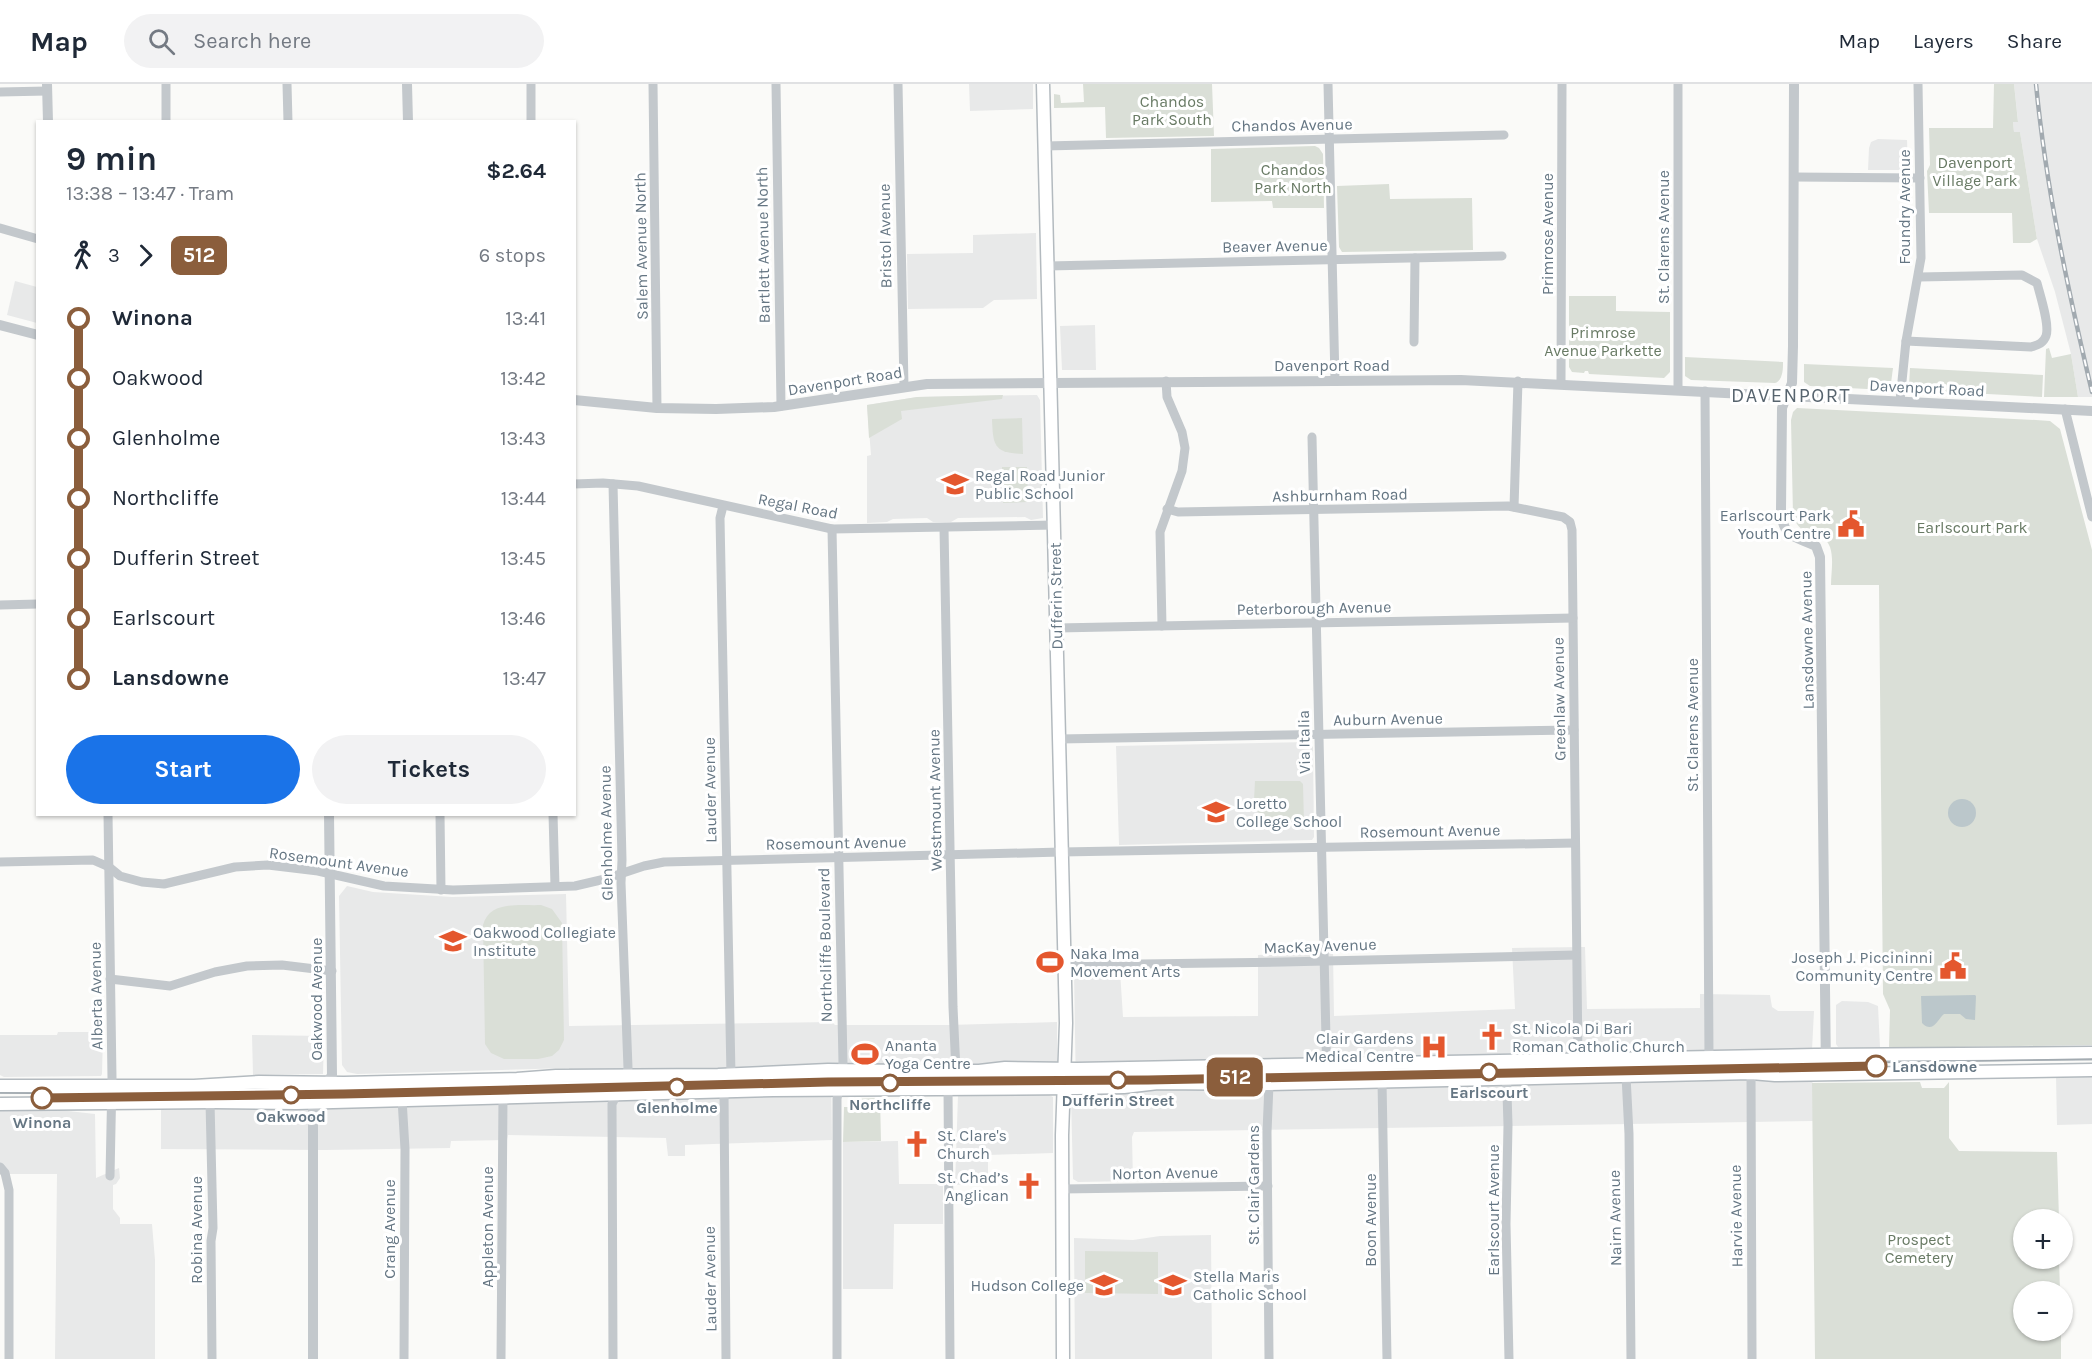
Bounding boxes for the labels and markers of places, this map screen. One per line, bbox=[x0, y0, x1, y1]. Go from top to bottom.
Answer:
place label: Regal Road Junior Public School bbox=[975, 466, 1105, 503]
school or university icon: Regal Road Junior Public School bbox=[940, 469, 970, 499]
place label: Earlscourt Park Youth Centre bbox=[1720, 506, 1831, 543]
public building icon: Earlscourt Park Youth Centre bbox=[1836, 509, 1866, 539]
place label: Loretto College School bbox=[1236, 794, 1342, 831]
school or university icon: Loretto College School bbox=[1201, 797, 1231, 827]
place label: Oakwood Collegiate Institute bbox=[473, 923, 616, 960]
school or university icon: Oakwood Collegiate Institute bbox=[438, 926, 468, 956]
place label: Naka Ima Movement Arts bbox=[1070, 944, 1181, 981]
sports icon: Naka Ima Movement Arts bbox=[1035, 947, 1065, 977]
place label: Joseph J. Piccininni Community Centre bbox=[1792, 948, 1933, 985]
public building icon: Joseph J. Piccininni Community Centre bbox=[1938, 951, 1968, 981]
place label: St. Nicola Di Bari Roman Catholic Church bbox=[1512, 1019, 1685, 1056]
church icon: St. Nicola Di Bari Roman Catholic Church bbox=[1477, 1022, 1507, 1052]
place label: Clair Gardens Medical Centre bbox=[1305, 1029, 1414, 1066]
hospital icon: Clair Gardens Medical Centre bbox=[1419, 1032, 1449, 1062]
place label: Ananta Yoga Centre bbox=[885, 1036, 971, 1073]
sports icon: Ananta Yoga Centre bbox=[850, 1039, 880, 1069]
marker: Lansdowne bbox=[1865, 1055, 1887, 1077]
place label: Lansdowne bbox=[1892, 1057, 1977, 1076]
marker: Earlscourt bbox=[1480, 1063, 1498, 1081]
marker: Dufferin Street bbox=[1109, 1071, 1127, 1089]
marker: Northcliffe bbox=[881, 1074, 899, 1092]
marker: Glenholme bbox=[668, 1078, 686, 1096]
place label: Earlscourt bbox=[1450, 1083, 1528, 1102]
marker: Oakwood bbox=[282, 1086, 300, 1104]
marker: Winona bbox=[31, 1087, 53, 1109]
place label: Dufferin Street bbox=[1062, 1091, 1174, 1110]
place label: Northcliffe bbox=[849, 1095, 931, 1114]
place label: Glenholme bbox=[636, 1098, 718, 1117]
place label: Oakwood bbox=[256, 1107, 326, 1126]
place label: Winona bbox=[13, 1113, 71, 1132]
place label: St. Clare's Church bbox=[937, 1126, 1007, 1163]
church icon: St. Clare's Church bbox=[902, 1129, 932, 1159]
place label: St. Chad’s Anglican bbox=[937, 1168, 1009, 1205]
church icon: St. Chad’s Anglican bbox=[1014, 1171, 1044, 1201]
place label: Stella Maris Catholic School bbox=[1193, 1267, 1307, 1304]
school or university icon: Hudson College bbox=[1089, 1270, 1119, 1300]
school or university icon: Stella Maris Catholic School bbox=[1158, 1270, 1188, 1300]
place label: Hudson College bbox=[971, 1276, 1084, 1295]

